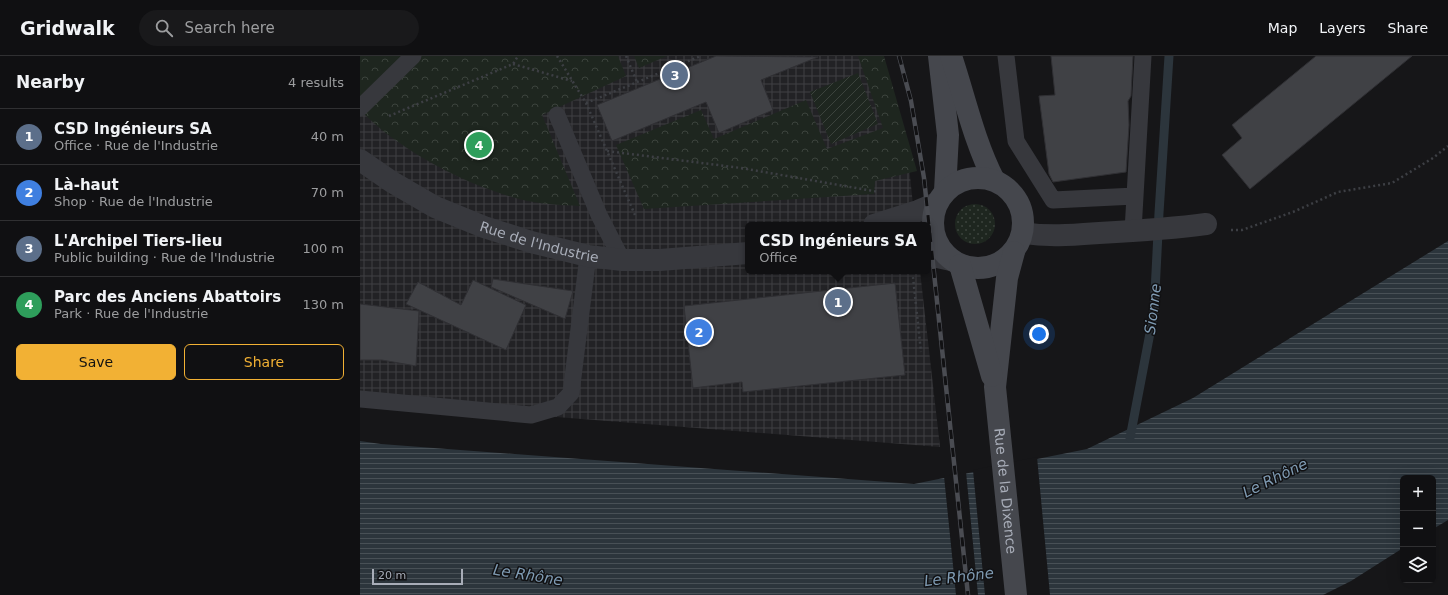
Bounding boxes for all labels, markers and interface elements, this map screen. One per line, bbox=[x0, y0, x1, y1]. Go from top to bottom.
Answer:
search box bbox=[139, 10, 419, 46]
text: Gridwalk bbox=[20, 17, 115, 39]
icon: search bbox=[153, 17, 175, 39]
text: Search here bbox=[185, 19, 275, 37]
text: Map bbox=[1268, 20, 1297, 36]
text: Layers bbox=[1319, 20, 1366, 36]
text: Share bbox=[1388, 20, 1428, 36]
pin: 3 bbox=[662, 60, 688, 90]
text: Nearby bbox=[16, 72, 85, 92]
text: 4 results bbox=[288, 75, 344, 90]
text: CSD Ingénieurs SA bbox=[54, 120, 212, 138]
text: 1 bbox=[24, 129, 34, 144]
text: 40 m bbox=[311, 129, 344, 144]
pin: 4 bbox=[466, 130, 492, 160]
text: Office · Rue de l'Industrie bbox=[54, 138, 218, 153]
text: Là-haut bbox=[54, 176, 119, 194]
text: 2 bbox=[24, 185, 34, 200]
text: 70 m bbox=[311, 185, 344, 200]
text: Shop · Rue de l'Industrie bbox=[54, 194, 213, 209]
street label: Rue de l'Industrie bbox=[478, 218, 600, 265]
popup bbox=[745, 222, 931, 274]
text: L'Archipel Tiers-lieu bbox=[54, 232, 222, 250]
text: CSD Ingénieurs SA bbox=[759, 232, 917, 250]
text: 3 bbox=[24, 241, 34, 256]
text: 100 m bbox=[302, 241, 344, 256]
text: Public building · Rue de l'Industrie bbox=[54, 250, 275, 265]
text: Office bbox=[759, 250, 797, 265]
water label: Sionne bbox=[1141, 283, 1165, 335]
pin: 1 bbox=[825, 287, 851, 317]
text: Parc des Anciens Abattoirs bbox=[54, 288, 281, 306]
text: 4 bbox=[24, 297, 34, 312]
text: 130 m bbox=[302, 297, 344, 312]
text: Park · Rue de l'Industrie bbox=[54, 306, 208, 321]
pin: 2 bbox=[686, 317, 712, 347]
your location bbox=[1029, 324, 1049, 344]
button: Save bbox=[16, 344, 176, 380]
button: Share bbox=[184, 344, 344, 380]
street label: Rue de la Dixence bbox=[991, 427, 1020, 555]
water label: Le Rhône bbox=[1240, 455, 1310, 501]
map controls bbox=[1400, 475, 1436, 583]
button: + bbox=[1400, 475, 1436, 511]
button: − bbox=[1400, 511, 1436, 547]
button: layers bbox=[1400, 547, 1436, 583]
water label: Le Rhône bbox=[492, 561, 564, 589]
water label: Le Rhône bbox=[923, 564, 995, 590]
scale bar bbox=[372, 567, 463, 586]
text: 20 m bbox=[378, 569, 406, 582]

